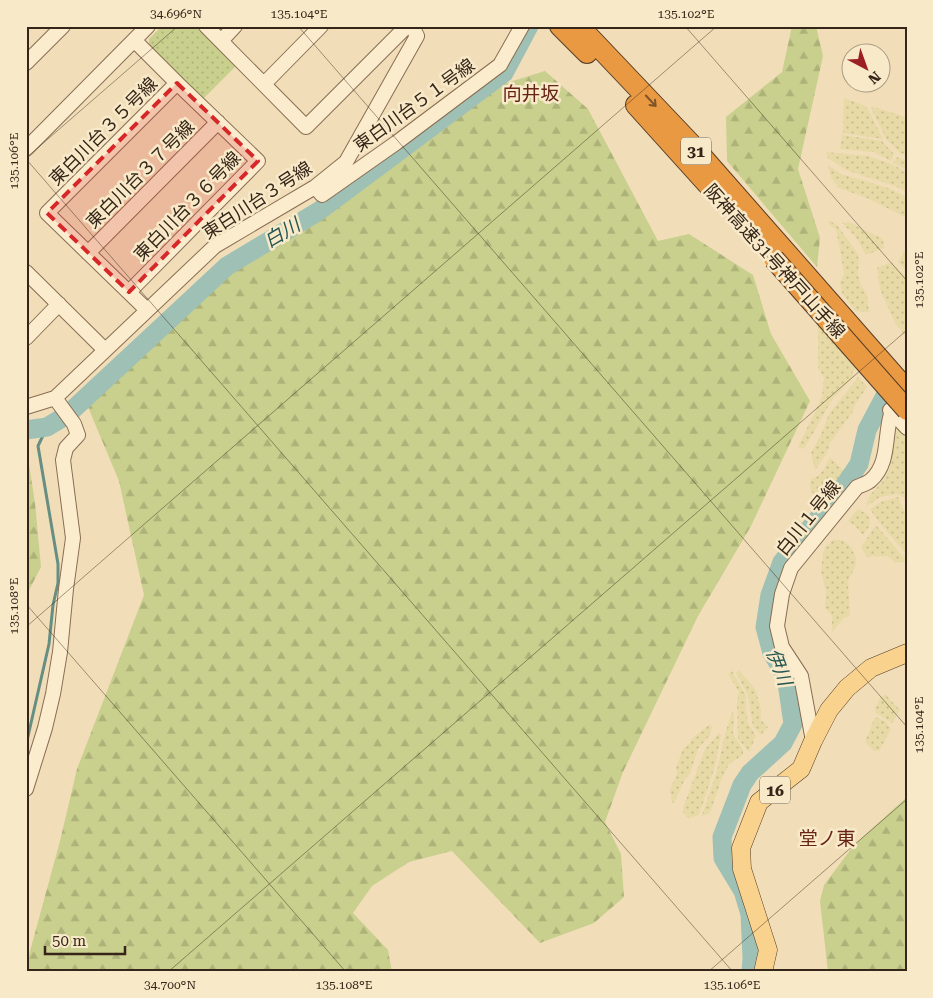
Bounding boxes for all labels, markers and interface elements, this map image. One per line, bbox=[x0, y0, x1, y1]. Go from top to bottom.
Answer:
text: 34.696°N bbox=[150, 7, 202, 21]
text: 135.104°E bbox=[271, 7, 327, 21]
text: 135.102°E bbox=[658, 7, 714, 21]
north arrow bbox=[840, 42, 890, 92]
street label: 東白川台５１号線 bbox=[350, 54, 478, 156]
text: N bbox=[865, 68, 884, 88]
street label: 東白川台３５号線 bbox=[45, 73, 161, 189]
district label: 向井坂 bbox=[502, 82, 560, 105]
one-way arrow bbox=[645, 95, 657, 108]
street label: 東白川台３７号線 bbox=[82, 116, 198, 232]
text: 135.106°E bbox=[7, 133, 21, 189]
road number: 31 bbox=[681, 138, 711, 164]
street label: 東白川台３６号線 bbox=[129, 147, 245, 265]
street label: 東白川台３号線 bbox=[198, 157, 316, 243]
street label: 阪神高速31号神戸山手線 bbox=[700, 180, 850, 342]
water label: 白川 bbox=[260, 213, 304, 253]
text: 135.102°E bbox=[912, 252, 926, 308]
street label: 白川１号線 bbox=[772, 476, 844, 560]
text: 135.108°E bbox=[7, 578, 21, 634]
water label: 伊川 bbox=[761, 645, 797, 691]
text: 135.104°E bbox=[912, 697, 926, 753]
road number: 16 bbox=[760, 776, 790, 804]
district label: 堂ノ東 bbox=[798, 827, 856, 850]
scale bar bbox=[45, 923, 125, 955]
text: 50 m bbox=[52, 932, 87, 950]
text: 34.700°N bbox=[144, 978, 196, 992]
text: 135.108°E bbox=[316, 978, 372, 992]
text: 135.106°E bbox=[704, 978, 760, 992]

